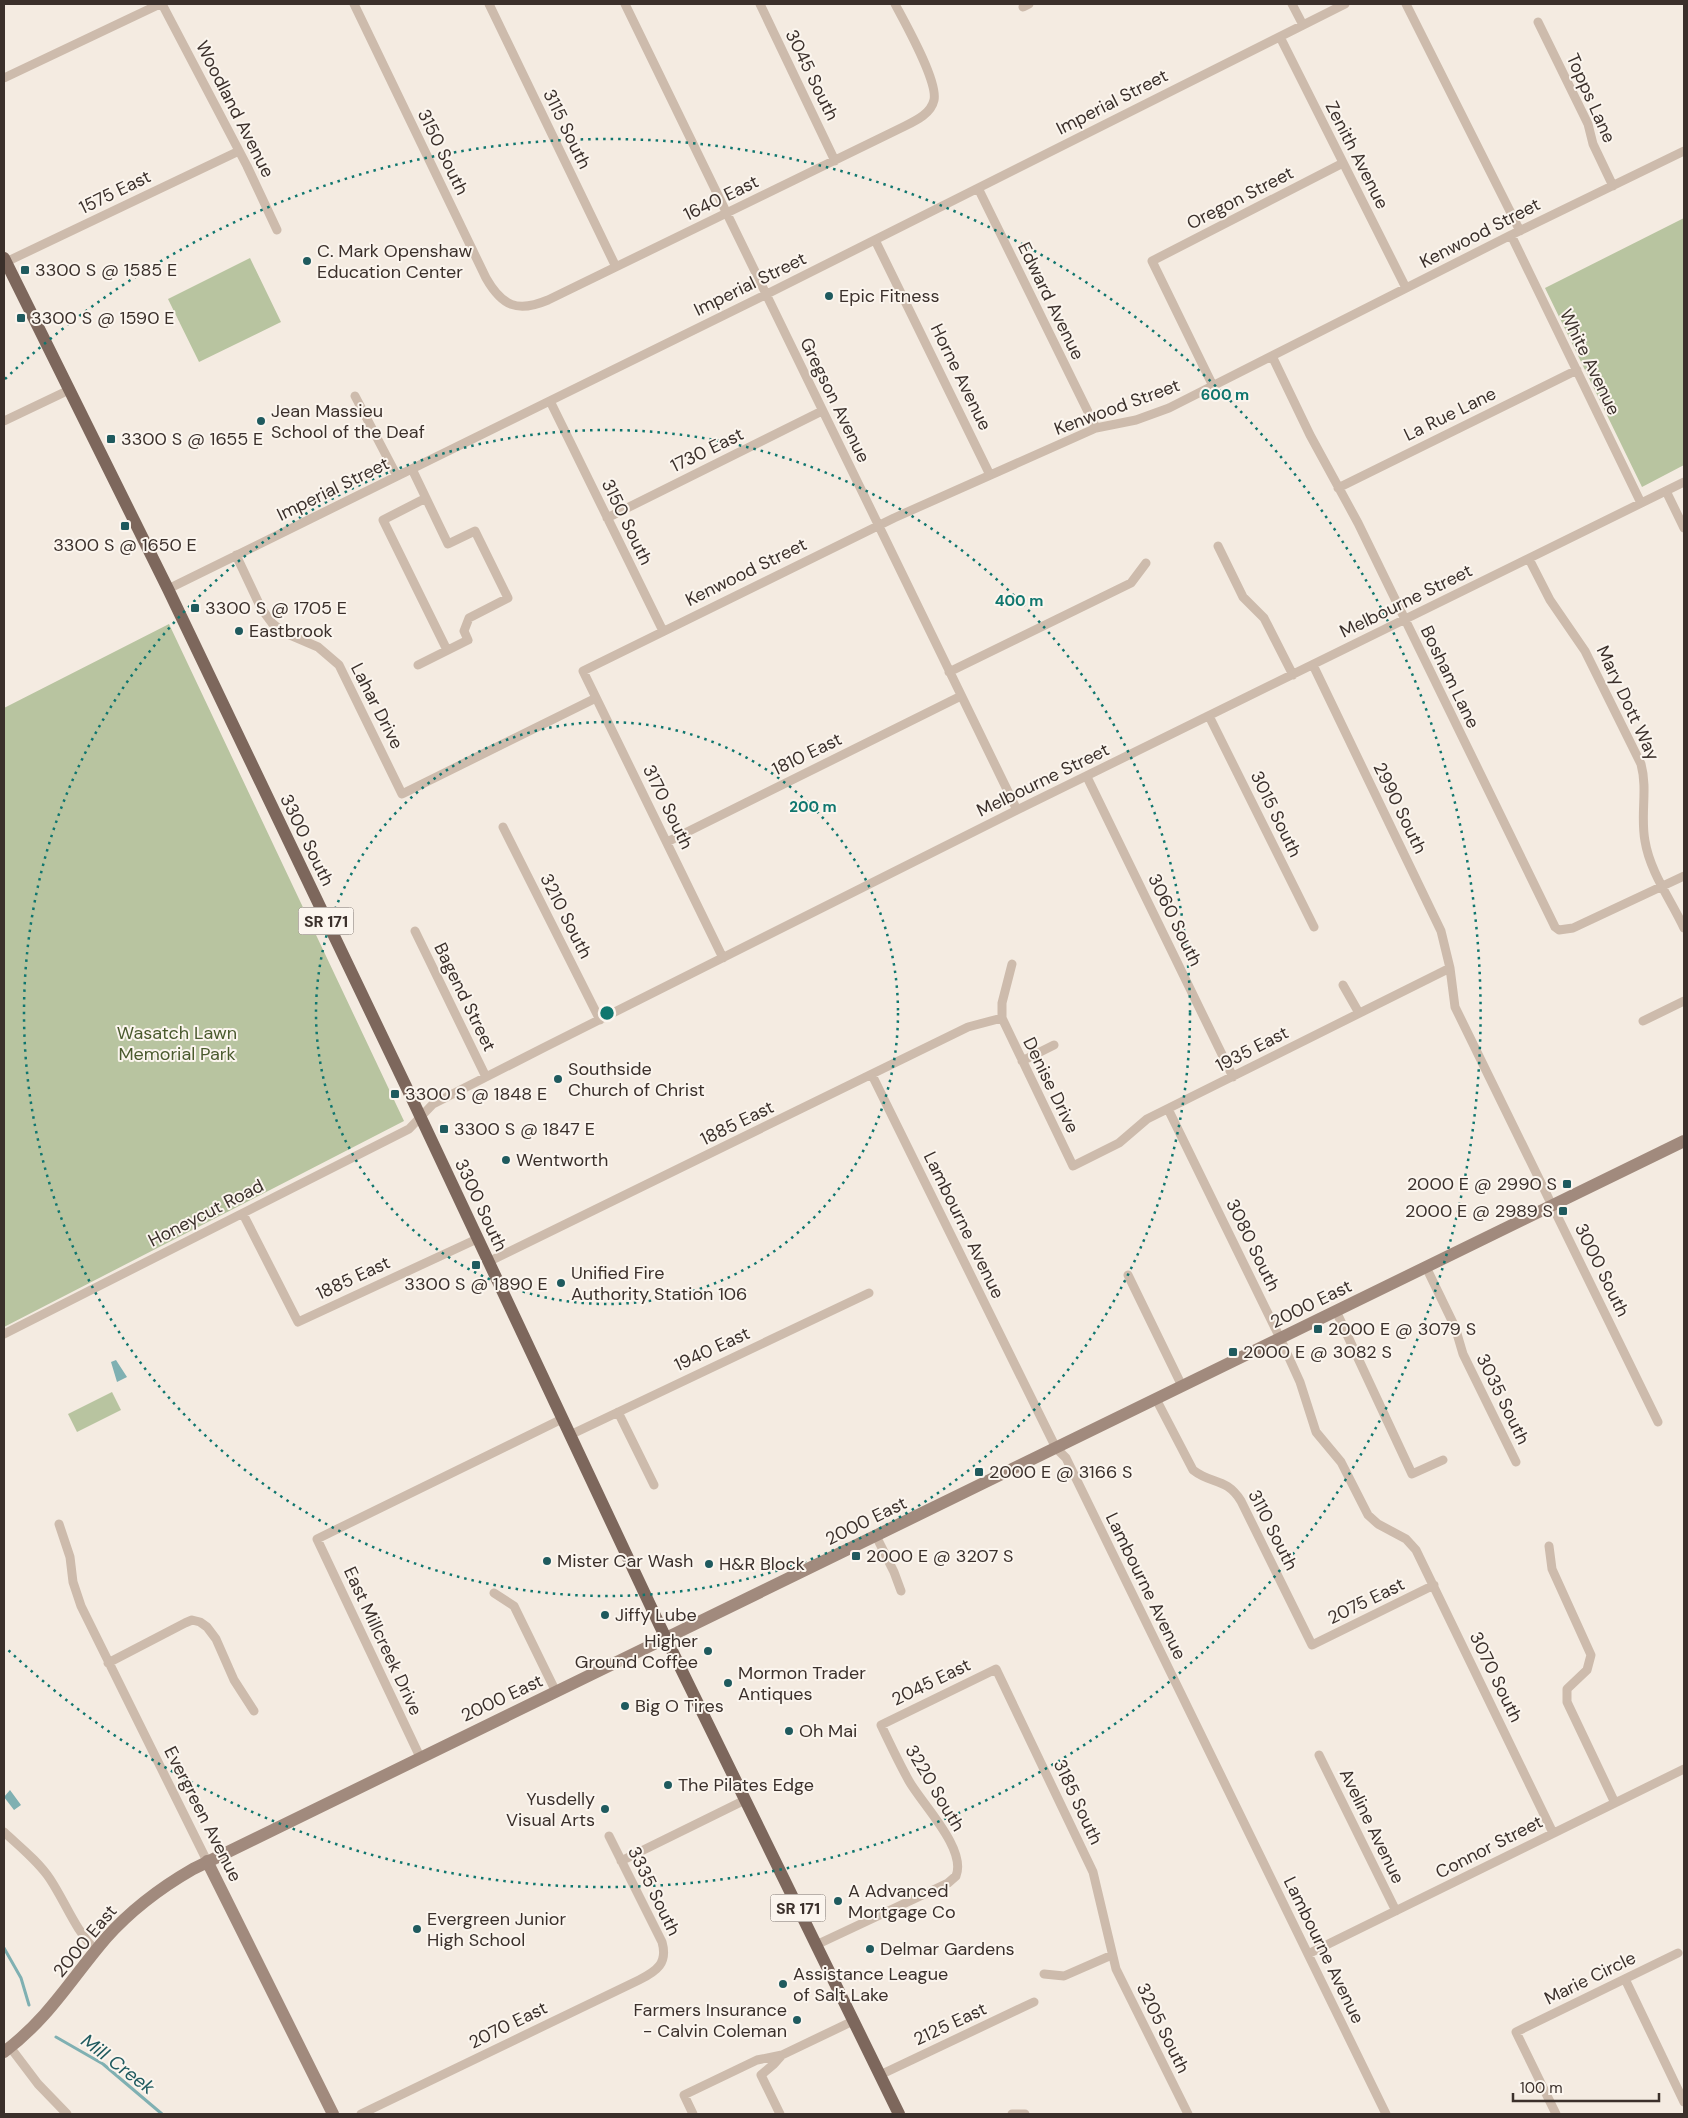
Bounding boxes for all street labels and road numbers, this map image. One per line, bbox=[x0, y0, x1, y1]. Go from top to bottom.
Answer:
street label: 3045 South bbox=[780, 25, 844, 125]
street label: Woodland Avenue bbox=[190, 36, 280, 182]
street label: Topps Lane bbox=[1561, 50, 1621, 146]
street label: Imperial Street bbox=[1052, 64, 1172, 140]
street label: 3115 South bbox=[537, 85, 597, 173]
street label: Zenith Avenue bbox=[1320, 97, 1394, 213]
street label: 3150 South bbox=[412, 105, 474, 199]
street label: Oregon Street bbox=[1182, 161, 1298, 235]
street label: 1575 East bbox=[75, 164, 155, 220]
street label: 1640 East bbox=[680, 170, 762, 226]
street label: Kenwood Street bbox=[1416, 192, 1544, 274]
street label: Edward Avenue bbox=[1012, 238, 1090, 364]
street label: Imperial Street bbox=[690, 246, 810, 322]
street label: White Avenue bbox=[1554, 305, 1626, 419]
street label: Horne Avenue bbox=[925, 320, 997, 434]
street label: Gregson Avenue bbox=[794, 334, 876, 466]
street label: Kenwood Street bbox=[1051, 373, 1183, 441]
street label: La Rue Lane bbox=[1400, 381, 1500, 447]
street label: 1730 East bbox=[667, 422, 747, 478]
street label: Imperial Street bbox=[273, 451, 393, 527]
street label: 3150 South bbox=[596, 475, 658, 569]
street label: Kenwood Street bbox=[681, 532, 811, 612]
street label: Melbourne Street bbox=[1336, 559, 1476, 643]
street label: Bosham Lane bbox=[1415, 622, 1485, 732]
street label: Mary Dott Way bbox=[1591, 642, 1665, 764]
street label: Lahar Drive bbox=[345, 659, 409, 753]
street label: 1810 East bbox=[768, 727, 846, 781]
street label: Melbourne Street bbox=[973, 738, 1113, 822]
street label: 2990 South bbox=[1368, 758, 1432, 858]
street label: 3170 South bbox=[637, 761, 699, 853]
street label: 3015 South bbox=[1245, 767, 1307, 861]
street label: 3300 South bbox=[274, 790, 340, 890]
street label: 3210 South bbox=[534, 869, 598, 963]
street label: 3060 South bbox=[1142, 870, 1208, 970]
road number: SR 171 bbox=[298, 908, 354, 934]
street label: Bagend Street bbox=[428, 939, 502, 1055]
street label: 1935 East bbox=[1211, 1020, 1293, 1078]
street label: Denise Drive bbox=[1017, 1033, 1085, 1137]
street label: 1885 East bbox=[696, 1095, 778, 1151]
street label: Lambourne Avenue bbox=[918, 1147, 1010, 1303]
street label: 3300 South bbox=[449, 1155, 513, 1255]
street label: Honeycut Road bbox=[144, 1174, 268, 1252]
street label: 3080 South bbox=[1220, 1195, 1286, 1295]
street label: 3000 South bbox=[1569, 1219, 1635, 1321]
street label: 1885 East bbox=[312, 1250, 394, 1306]
street label: 2000 East bbox=[1266, 1274, 1356, 1334]
street label: 1940 East bbox=[670, 1321, 754, 1377]
street label: 3035 South bbox=[1471, 1350, 1535, 1448]
street label: 3110 South bbox=[1242, 1486, 1304, 1574]
street label: 2000 East bbox=[821, 1491, 911, 1551]
street label: Lambourne Avenue bbox=[1100, 1508, 1192, 1664]
street label: East Millcreek Drive bbox=[338, 1563, 428, 1719]
street label: 2075 East bbox=[1324, 1572, 1408, 1630]
street label: 3070 South bbox=[1464, 1628, 1528, 1726]
street label: 2045 East bbox=[888, 1653, 974, 1711]
street label: 2000 East bbox=[457, 1669, 547, 1727]
street label: 3220 South bbox=[900, 1740, 970, 1836]
street label: Evergreen Avenue bbox=[158, 1742, 248, 1886]
street label: 3185 South bbox=[1048, 1755, 1108, 1849]
street label: Aveline Avenue bbox=[1334, 1765, 1410, 1887]
street label: Connor Street bbox=[1431, 1810, 1547, 1884]
street label: 3335 South bbox=[622, 1842, 686, 1940]
street label: Lambourne Avenue bbox=[1278, 1872, 1370, 2028]
road number: SR 171 bbox=[770, 1895, 826, 1922]
street label: 2000 East bbox=[48, 1900, 122, 1982]
street label: Marie Circle bbox=[1540, 1946, 1640, 2010]
street label: 3205 South bbox=[1131, 1979, 1195, 2077]
street label: 2070 East bbox=[465, 1996, 551, 2054]
street label: 2125 East bbox=[910, 1997, 990, 2051]

